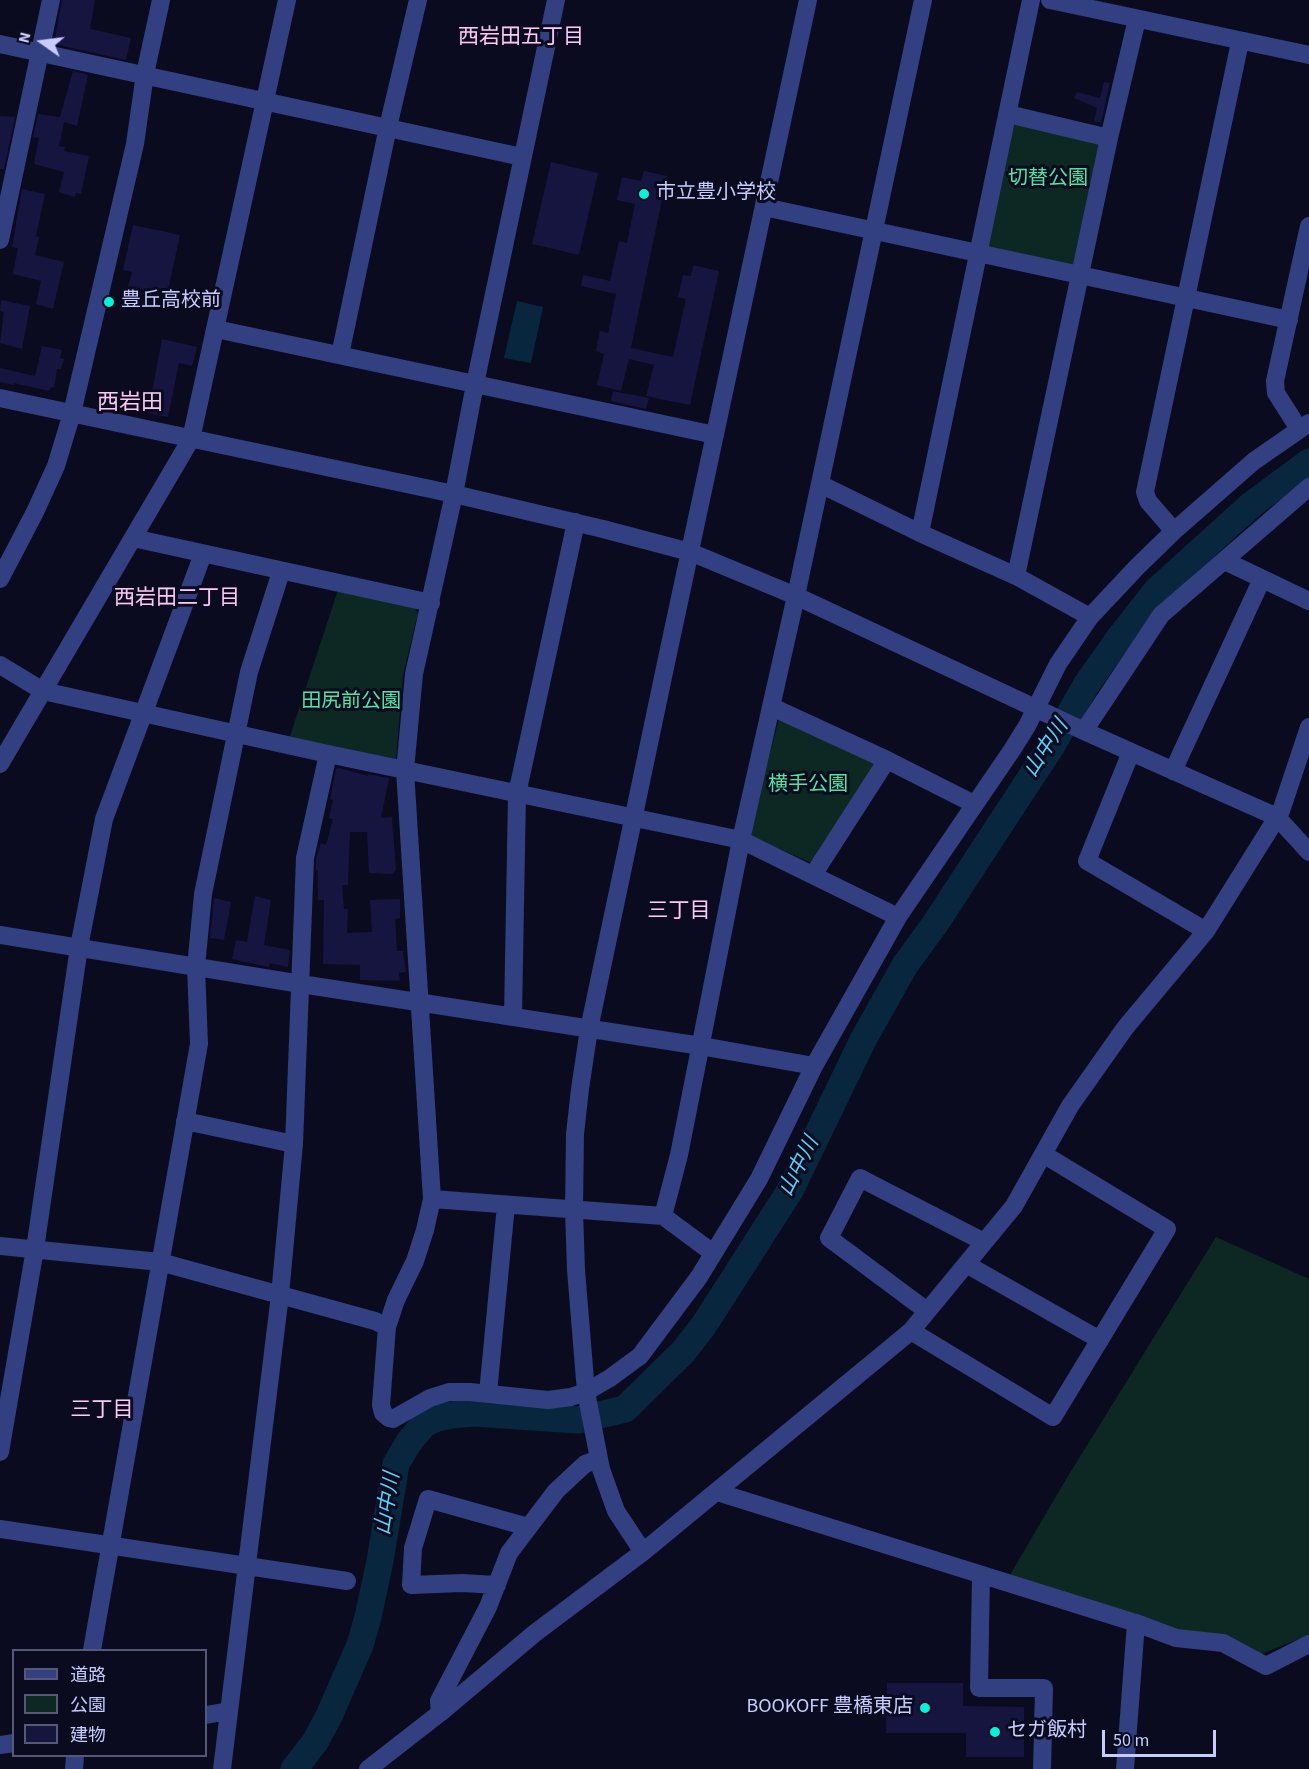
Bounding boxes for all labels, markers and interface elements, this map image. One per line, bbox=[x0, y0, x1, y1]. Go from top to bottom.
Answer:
north arrow bbox=[12, 12, 72, 72]
district label: 西岩田五丁目 bbox=[458, 25, 584, 51]
text: N bbox=[13, 30, 36, 45]
park label: 切替公園 bbox=[1008, 168, 1088, 192]
place label: 市立豊小学校 bbox=[656, 182, 776, 206]
marker: 市立豊小学校 bbox=[637, 187, 651, 201]
place label: 豊丘高校前 bbox=[121, 290, 221, 314]
marker: 豊丘高校前 bbox=[102, 295, 116, 309]
district label: 西岩田 bbox=[97, 391, 163, 417]
district label: 西岩田二丁目 bbox=[114, 586, 240, 612]
park label: 田尻前公園 bbox=[301, 691, 401, 715]
water label: 山中川 bbox=[1019, 716, 1075, 782]
park label: 横手公園 bbox=[768, 774, 848, 798]
district label: 三丁目 bbox=[648, 899, 710, 925]
water label: 山中川 bbox=[774, 1133, 826, 1201]
district label: 三丁目 bbox=[71, 1398, 133, 1424]
water label: 山中川 bbox=[372, 1471, 406, 1537]
legend bbox=[12, 1649, 207, 1757]
text: 道路 bbox=[70, 1663, 106, 1688]
text: 公園 bbox=[70, 1693, 106, 1718]
place label: BOOKOFF 豊橋東店 bbox=[746, 1696, 913, 1720]
marker: BOOKOFF 豊橋東店 bbox=[918, 1701, 932, 1715]
scale bar bbox=[1105, 1718, 1219, 1756]
place label: セガ飯村 bbox=[1007, 1720, 1087, 1744]
text: 建物 bbox=[70, 1723, 106, 1748]
marker: セガ飯村 bbox=[988, 1725, 1002, 1739]
text: 50 m bbox=[1113, 1728, 1149, 1753]

